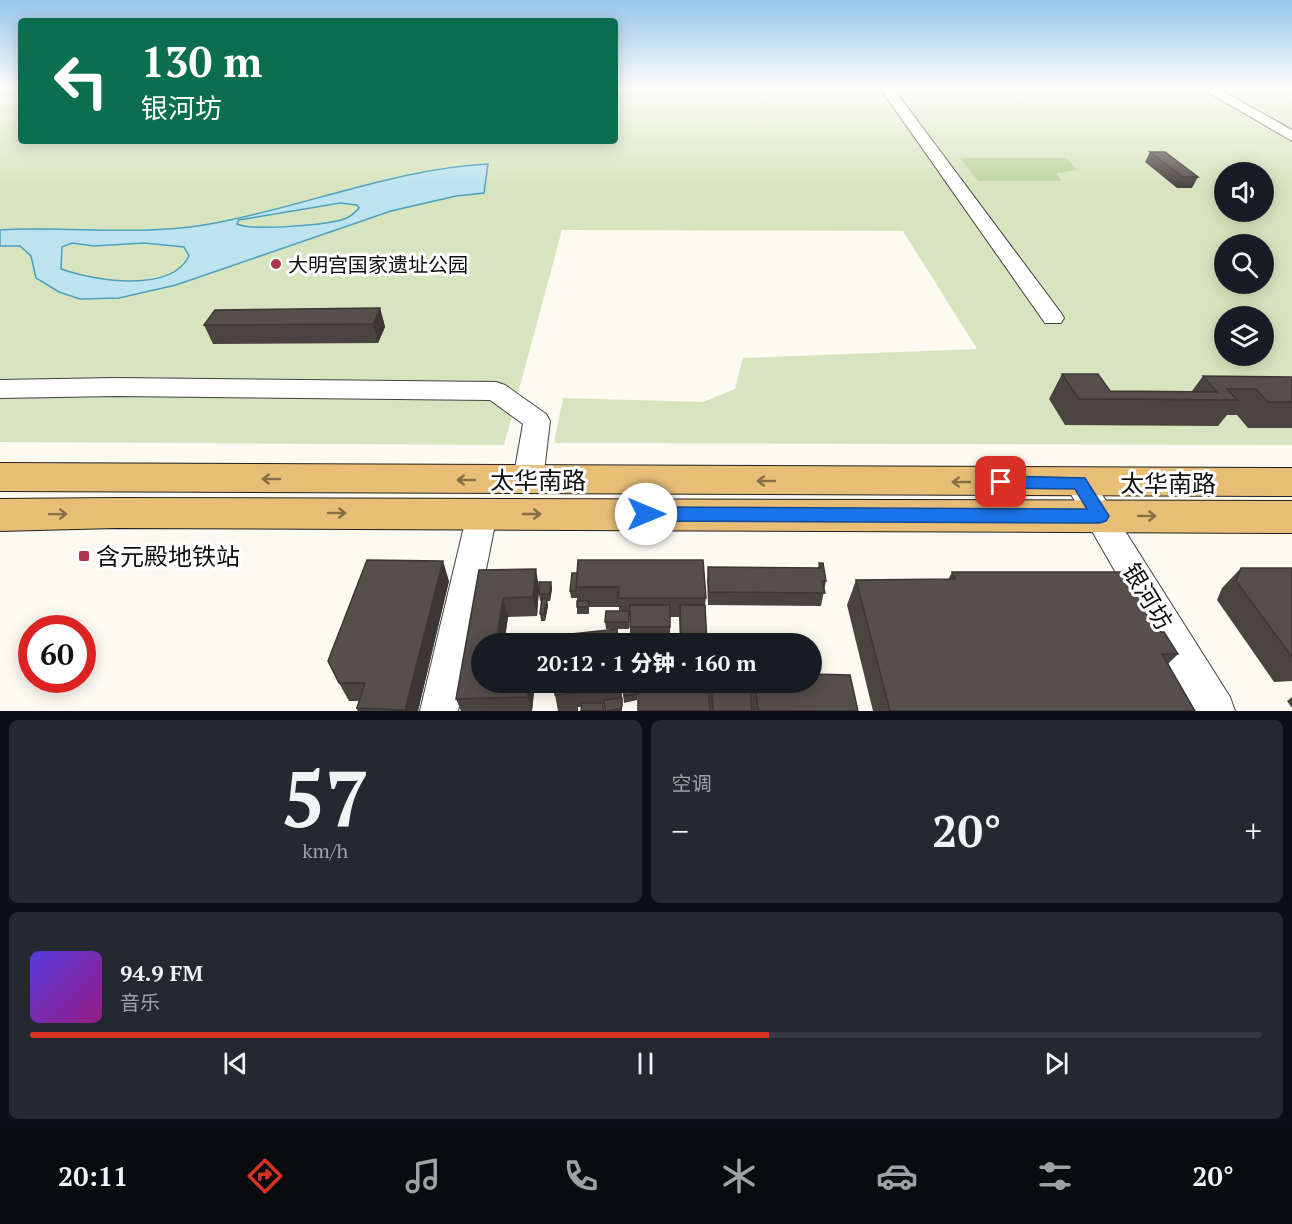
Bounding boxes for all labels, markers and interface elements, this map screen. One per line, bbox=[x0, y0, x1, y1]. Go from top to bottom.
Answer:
text: 130 m bbox=[141, 33, 262, 89]
icon: left bbox=[42, 42, 120, 120]
text: 银河坊 bbox=[141, 90, 222, 126]
map controls bbox=[1214, 162, 1274, 366]
button: sound bbox=[1214, 162, 1274, 222]
button: search bbox=[1214, 234, 1274, 294]
place label: 大明宫国家遗址公园 bbox=[288, 251, 468, 278]
marker: 大明宫国家遗址公园 bbox=[269, 257, 283, 271]
button: layers bbox=[1214, 306, 1274, 366]
pin bbox=[975, 456, 1026, 507]
street label: 太华南路 bbox=[490, 464, 586, 496]
icon: arrive bbox=[984, 465, 1017, 498]
street label: 太华南路 bbox=[1120, 467, 1216, 499]
one-way arrow bbox=[261, 473, 281, 484]
one-way arrow bbox=[456, 474, 476, 486]
one-way arrow bbox=[756, 475, 776, 487]
one-way arrow bbox=[951, 476, 971, 488]
position arrow bbox=[614, 482, 678, 546]
one-way arrow bbox=[327, 507, 347, 519]
one-way arrow bbox=[48, 508, 68, 520]
one-way arrow bbox=[522, 508, 542, 520]
one-way arrow bbox=[1137, 510, 1157, 522]
place label: 含元殿地铁站 bbox=[96, 540, 240, 572]
marker: 含元殿地铁站 bbox=[77, 549, 91, 563]
street label: 银河坊 bbox=[1116, 557, 1180, 635]
speed limit sign: 60 bbox=[18, 615, 96, 693]
text: 20:12 · 1 分钟 · 160 m bbox=[537, 648, 756, 677]
text: 57 bbox=[281, 746, 369, 849]
text: 空调 bbox=[672, 770, 712, 797]
text: 20° bbox=[932, 800, 1001, 860]
text: − bbox=[672, 809, 689, 852]
text: + bbox=[1244, 809, 1262, 852]
text: km/h bbox=[302, 837, 348, 864]
text: 94.9 FM bbox=[120, 958, 203, 987]
text: 音乐 bbox=[120, 989, 160, 1016]
icon: previous bbox=[219, 1047, 252, 1080]
icon: pause bbox=[629, 1047, 662, 1080]
icon: next bbox=[1040, 1047, 1073, 1080]
icon: directions bbox=[244, 1155, 286, 1197]
icon: music bbox=[402, 1155, 444, 1197]
icon: phone bbox=[560, 1155, 602, 1197]
icon: climate bbox=[718, 1155, 760, 1197]
icon: car bbox=[876, 1155, 918, 1197]
icon: filters bbox=[1034, 1155, 1076, 1197]
text: 20:11 bbox=[58, 1158, 128, 1194]
text: 20° bbox=[1192, 1158, 1234, 1194]

